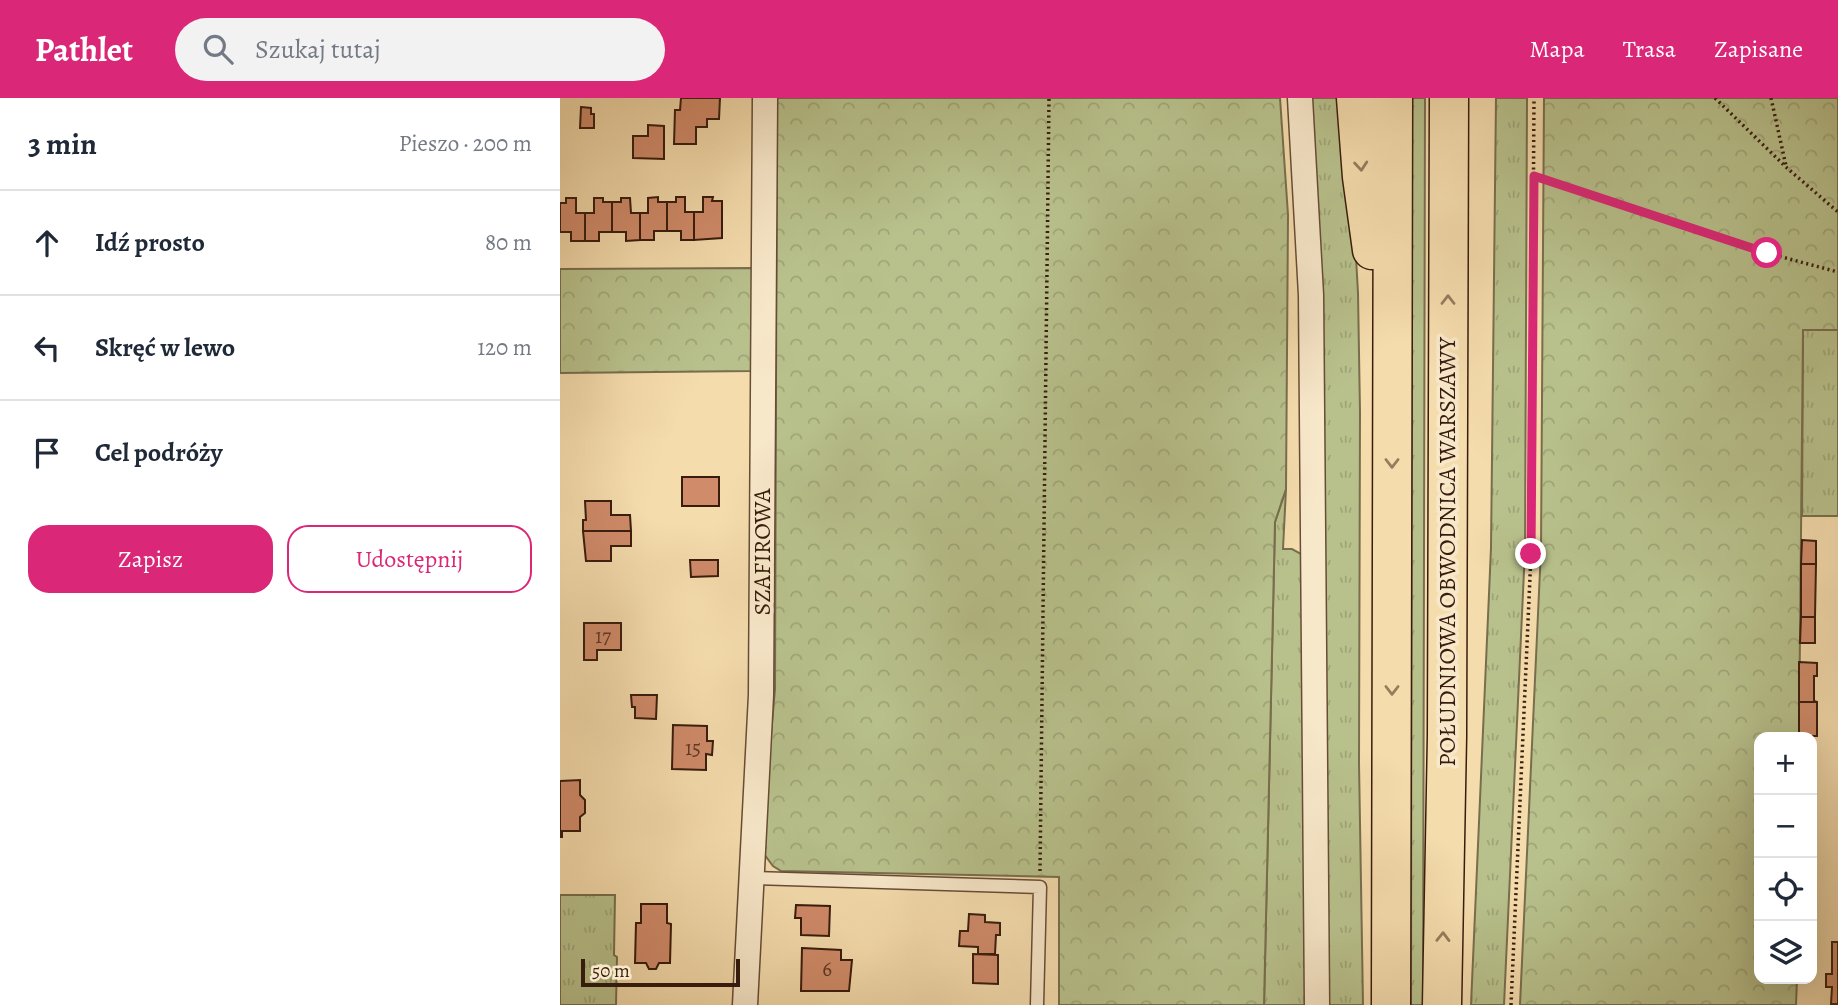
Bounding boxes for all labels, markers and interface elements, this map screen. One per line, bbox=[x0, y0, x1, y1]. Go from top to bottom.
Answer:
search box bbox=[175, 18, 665, 81]
text: Pathlet bbox=[35, 27, 133, 72]
icon: search bbox=[199, 30, 237, 68]
text: Szukaj tutaj bbox=[255, 32, 381, 67]
text: Mapa bbox=[1530, 33, 1585, 65]
text: Trasa bbox=[1623, 33, 1676, 65]
text: Zapisane bbox=[1714, 33, 1803, 65]
text: 3 min bbox=[28, 124, 97, 164]
text: Pieszo · 200 m bbox=[399, 128, 532, 159]
one-way arrow bbox=[1353, 161, 1368, 172]
icon: ahead bbox=[28, 224, 66, 262]
text: Idź prosto bbox=[95, 225, 205, 260]
text: 80 m bbox=[485, 227, 532, 258]
route start bbox=[1751, 237, 1782, 268]
one-way arrow bbox=[1440, 294, 1456, 305]
icon: left bbox=[28, 329, 66, 367]
text: Skręć w lewo bbox=[95, 330, 235, 365]
text: 120 m bbox=[477, 332, 532, 363]
street label: POŁUDNIOWA OBWODNICA WARSZAWY bbox=[1431, 336, 1463, 767]
icon: arrive bbox=[28, 434, 66, 472]
text: Cel podróży bbox=[95, 435, 223, 470]
one-way arrow bbox=[1384, 458, 1400, 469]
street label: SZAFIROWA bbox=[746, 488, 778, 616]
button: Zapisz bbox=[28, 525, 273, 593]
button: Udostępnij bbox=[287, 525, 532, 593]
route end bbox=[1515, 538, 1546, 569]
house number: 17 bbox=[595, 622, 611, 650]
one-way arrow bbox=[1384, 686, 1400, 696]
map controls bbox=[1754, 732, 1817, 984]
button: + bbox=[1754, 732, 1817, 795]
house number: 15 bbox=[685, 734, 701, 762]
button: − bbox=[1754, 795, 1817, 858]
button: locate bbox=[1754, 858, 1817, 921]
button: layers bbox=[1754, 921, 1817, 984]
one-way arrow bbox=[1436, 931, 1451, 942]
house number: 6 bbox=[822, 955, 832, 983]
scale bar bbox=[581, 956, 740, 988]
text: 50 m bbox=[592, 958, 630, 984]

